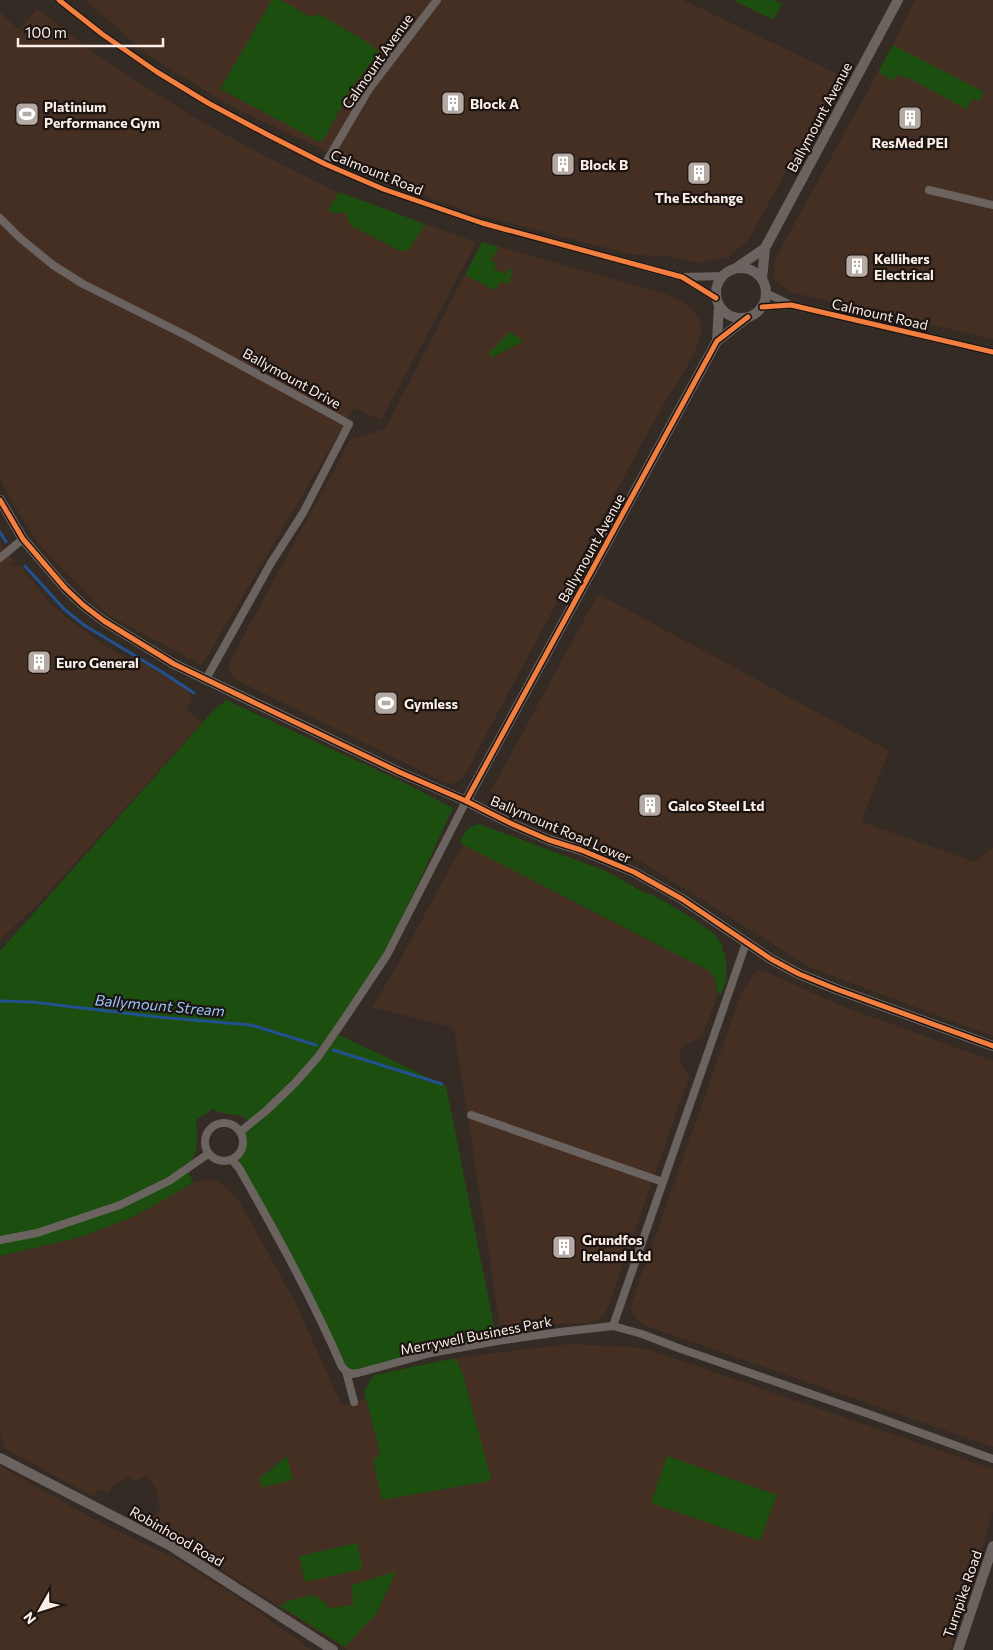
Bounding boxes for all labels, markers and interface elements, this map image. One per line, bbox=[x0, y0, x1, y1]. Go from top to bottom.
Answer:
street label: Calmount Avenue bbox=[338, 10, 416, 112]
scale bar bbox=[18, 15, 162, 47]
text: 100 m bbox=[25, 23, 67, 41]
street label: Ballymount Avenue bbox=[783, 59, 855, 175]
building icon: Block A bbox=[440, 90, 466, 116]
place label: Block A bbox=[470, 95, 519, 112]
place label: Platinium Performance Gym bbox=[44, 98, 160, 131]
sports icon: Platinium Performance Gym bbox=[14, 101, 40, 127]
building icon: ResMed PEI bbox=[897, 105, 923, 131]
place label: ResMed PEI bbox=[872, 134, 948, 151]
street label: Calmount Road bbox=[328, 146, 426, 198]
building icon: Block B bbox=[550, 151, 576, 177]
place label: Block B bbox=[580, 156, 628, 173]
building icon: The Exchange bbox=[686, 160, 712, 186]
place label: The Exchange bbox=[655, 189, 743, 206]
place label: Kellihers Electrical bbox=[874, 250, 934, 283]
building icon: Kellihers Electrical bbox=[844, 253, 870, 279]
street label: Calmount Road bbox=[830, 295, 930, 333]
street label: Ballymount Drive bbox=[240, 344, 344, 412]
street label: Ballymount Avenue bbox=[554, 490, 628, 606]
building icon: Euro General bbox=[26, 649, 52, 675]
place label: Euro General bbox=[56, 654, 139, 671]
sports icon: Gymless bbox=[373, 690, 399, 716]
place label: Gymless bbox=[404, 695, 458, 712]
street label: Ballymount Road Lower bbox=[488, 792, 634, 866]
building icon: Galco Steel Ltd bbox=[637, 792, 663, 818]
place label: Galco Steel Ltd bbox=[668, 797, 764, 814]
water label: Ballymount Stream bbox=[94, 990, 226, 1020]
place label: Grundfos Ireland Ltd bbox=[582, 1231, 651, 1264]
building icon: Grundfos Ireland Ltd bbox=[551, 1234, 577, 1260]
street label: Merrywell Business Park bbox=[399, 1312, 554, 1358]
street label: Robinhood Road bbox=[127, 1502, 227, 1570]
street label: Turnpike Road bbox=[939, 1548, 985, 1640]
north arrow bbox=[15, 1585, 65, 1635]
text: N bbox=[20, 1609, 39, 1628]

